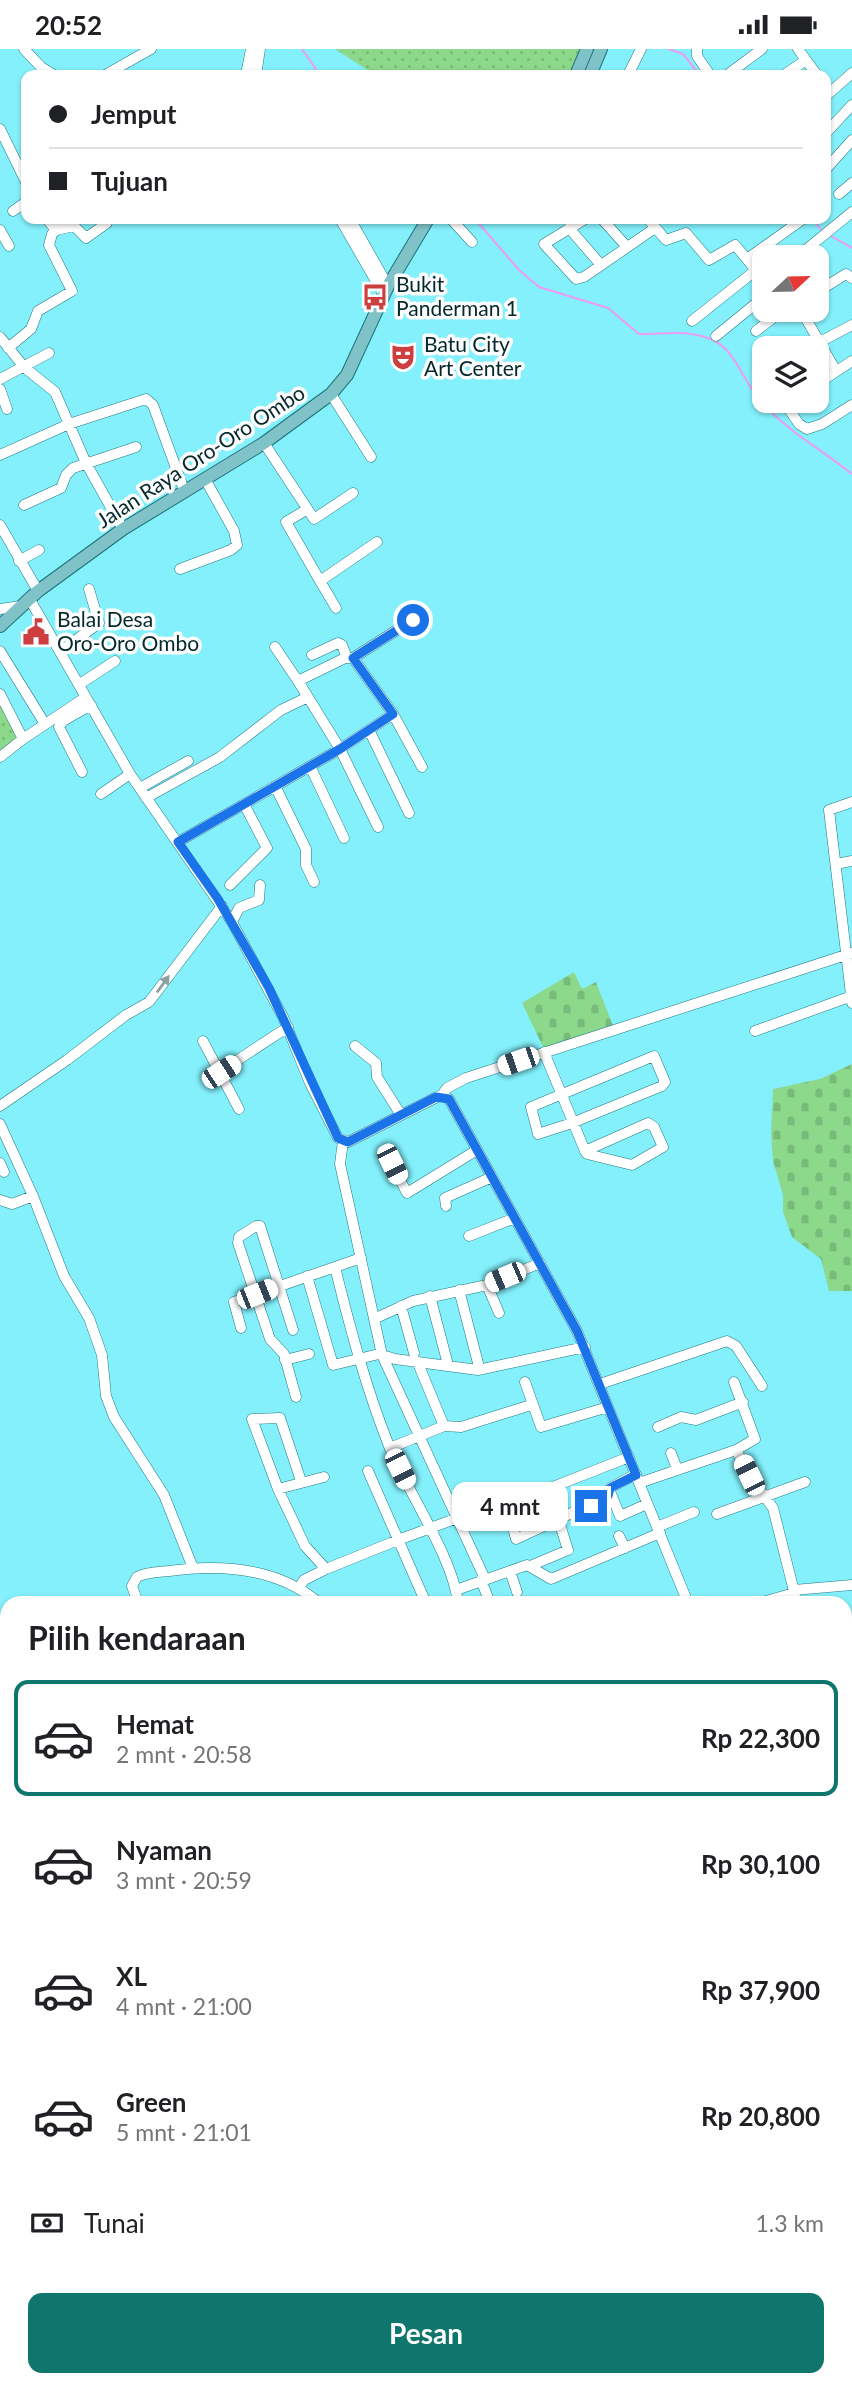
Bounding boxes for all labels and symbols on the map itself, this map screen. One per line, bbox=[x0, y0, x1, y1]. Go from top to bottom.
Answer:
north arrow bbox=[752, 245, 830, 322]
place label: Bukit Panderman 1 bbox=[396, 271, 518, 320]
bus stop icon: Bukit Panderman 1 bbox=[360, 282, 390, 312]
place label: Batu City Art Center bbox=[424, 331, 522, 380]
theatre icon: Batu City Art Center bbox=[388, 342, 418, 372]
street label: Jalan Raya Oro-Oro Ombo bbox=[91, 379, 309, 532]
route start bbox=[397, 604, 429, 636]
place label: Balai Desa Oro-Oro Ombo bbox=[57, 606, 199, 655]
public building icon: Balai Desa Oro-Oro Ombo bbox=[21, 617, 51, 647]
one-way arrow bbox=[155, 975, 169, 993]
car bbox=[495, 1044, 542, 1078]
car bbox=[198, 1052, 245, 1092]
car bbox=[374, 1141, 411, 1187]
car bbox=[482, 1259, 529, 1295]
car bbox=[234, 1276, 281, 1312]
car bbox=[382, 1446, 419, 1492]
car bbox=[731, 1452, 768, 1498]
callout: 4 mnt bbox=[451, 1481, 566, 1531]
route end bbox=[575, 1490, 607, 1522]

